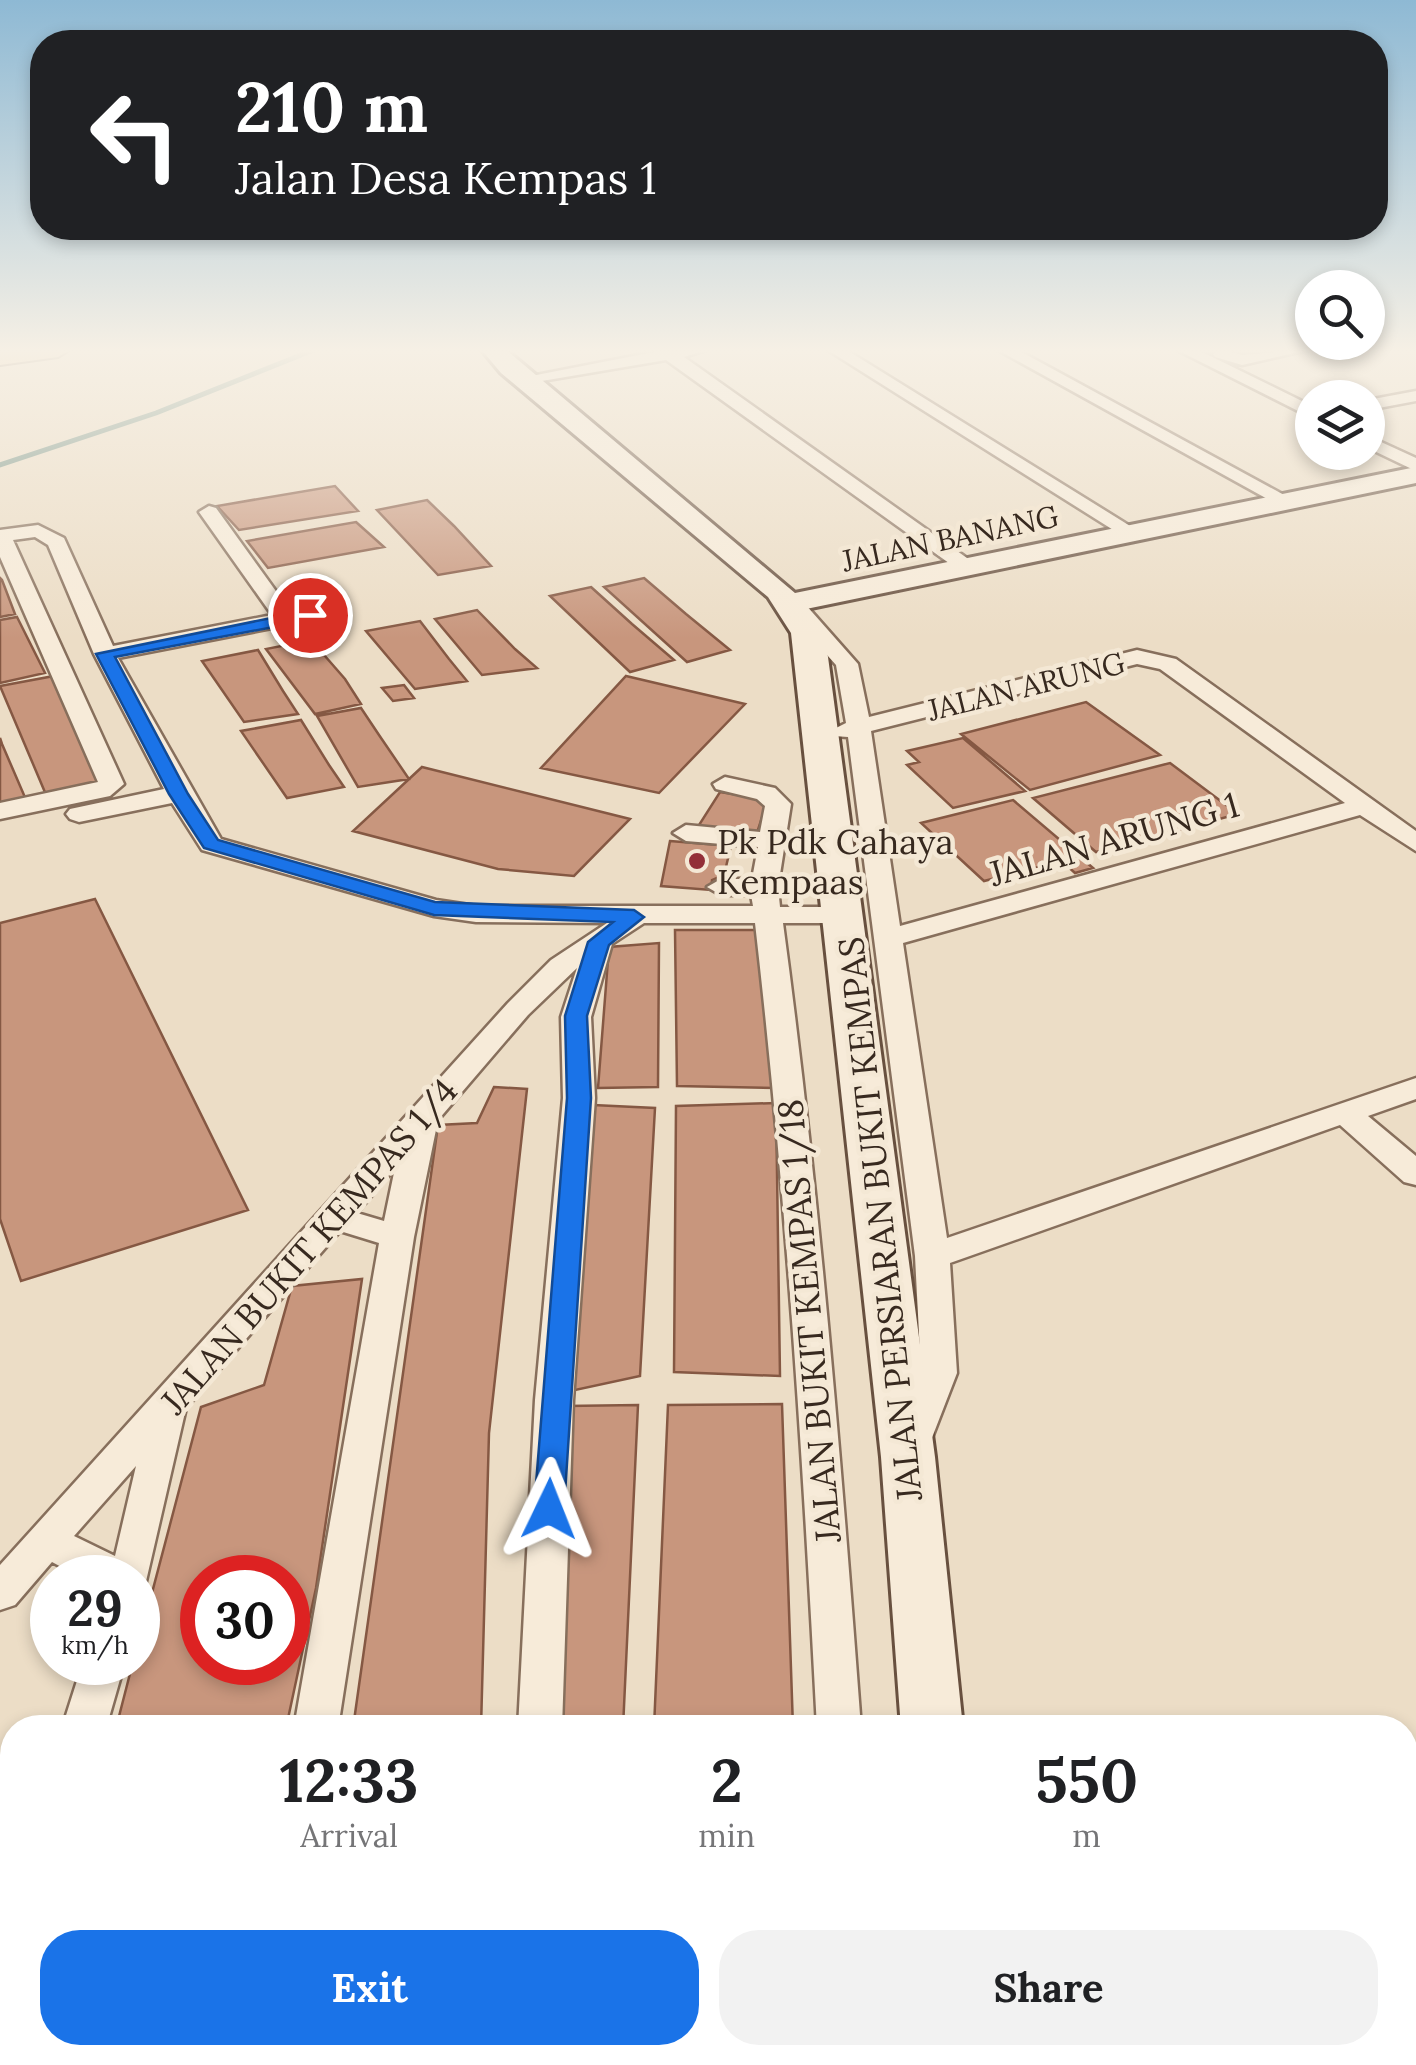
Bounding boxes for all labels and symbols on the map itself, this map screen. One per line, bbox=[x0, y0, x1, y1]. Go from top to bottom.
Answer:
street label: JALAN BANANG bbox=[837, 496, 1062, 580]
pin bbox=[268, 573, 353, 658]
street label: JALAN ARUNG bbox=[922, 643, 1129, 729]
street label: JALAN ARUNG 1 bbox=[983, 782, 1244, 896]
place label: Pk Pdk Cahaya Kempaas bbox=[717, 819, 954, 904]
marker: Pk Pdk Cahaya Kempaas bbox=[686, 850, 708, 872]
street label: JALAN PERSIARAN BUKIT KEMPAS bbox=[828, 935, 932, 1504]
street label: JALAN BUKIT KEMPAS 1/4 bbox=[150, 1069, 467, 1424]
street label: JALAN BUKIT KEMPAS 1/18 bbox=[767, 1097, 851, 1546]
position arrow bbox=[497, 1457, 601, 1561]
speed limit sign: 30 bbox=[180, 1555, 310, 1685]

